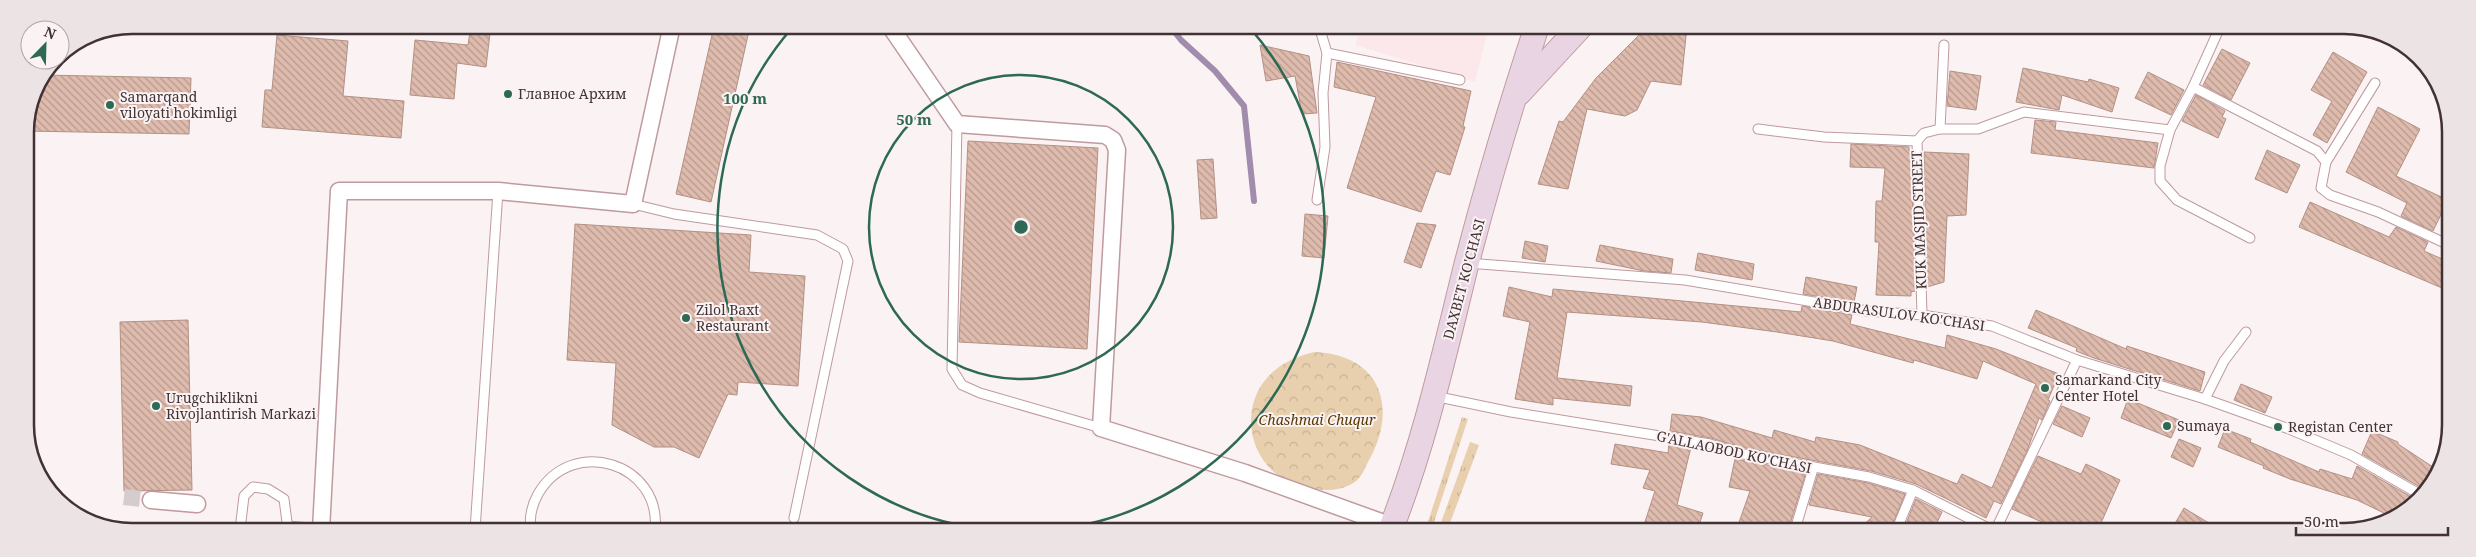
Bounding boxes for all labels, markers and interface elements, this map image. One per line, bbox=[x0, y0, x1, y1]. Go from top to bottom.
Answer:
north arrow bbox=[20, 20, 70, 70]
text: N bbox=[41, 22, 59, 43]
place label: Главное Архим bbox=[518, 84, 627, 103]
place label: Samarqand viloyati hokimligi bbox=[120, 87, 238, 122]
marker: Главное Архим bbox=[502, 88, 514, 100]
text: 100 m bbox=[723, 88, 767, 108]
marker: Samarqand viloyati hokimligi bbox=[104, 99, 116, 111]
text: 50 m bbox=[896, 109, 932, 129]
street label: KUK MASJID STREET bbox=[1907, 150, 1930, 290]
street label: DAXBET KO'CHASI bbox=[1438, 216, 1489, 341]
centre of rings bbox=[1012, 218, 1030, 236]
street label: ABDURASULOV KO'CHASI bbox=[1812, 292, 1986, 335]
place label: Zilol Baxt Restaurant bbox=[696, 300, 769, 335]
marker: Zilol Baxt Restaurant bbox=[680, 312, 692, 324]
place label: Samarkand City Center Hotel bbox=[2055, 370, 2162, 405]
marker: Samarkand City Center Hotel bbox=[2039, 382, 2051, 394]
place label: Urugchiklikni Rivojlantirish Markazi bbox=[166, 388, 316, 423]
marker: Urugchiklikni Rivojlantirish Markazi bbox=[150, 400, 162, 412]
park label: Chashmai Chuqur bbox=[1258, 410, 1376, 429]
place label: Sumaya bbox=[2177, 416, 2230, 435]
place label: Registan Center bbox=[2288, 417, 2393, 436]
marker: Sumaya bbox=[2161, 420, 2173, 432]
marker: Registan Center bbox=[2272, 421, 2284, 433]
street label: G'ALLAOBOD KO'CHASI bbox=[1655, 426, 1813, 477]
scale bar bbox=[2296, 504, 2448, 536]
text: 50 m bbox=[2304, 511, 2339, 531]

